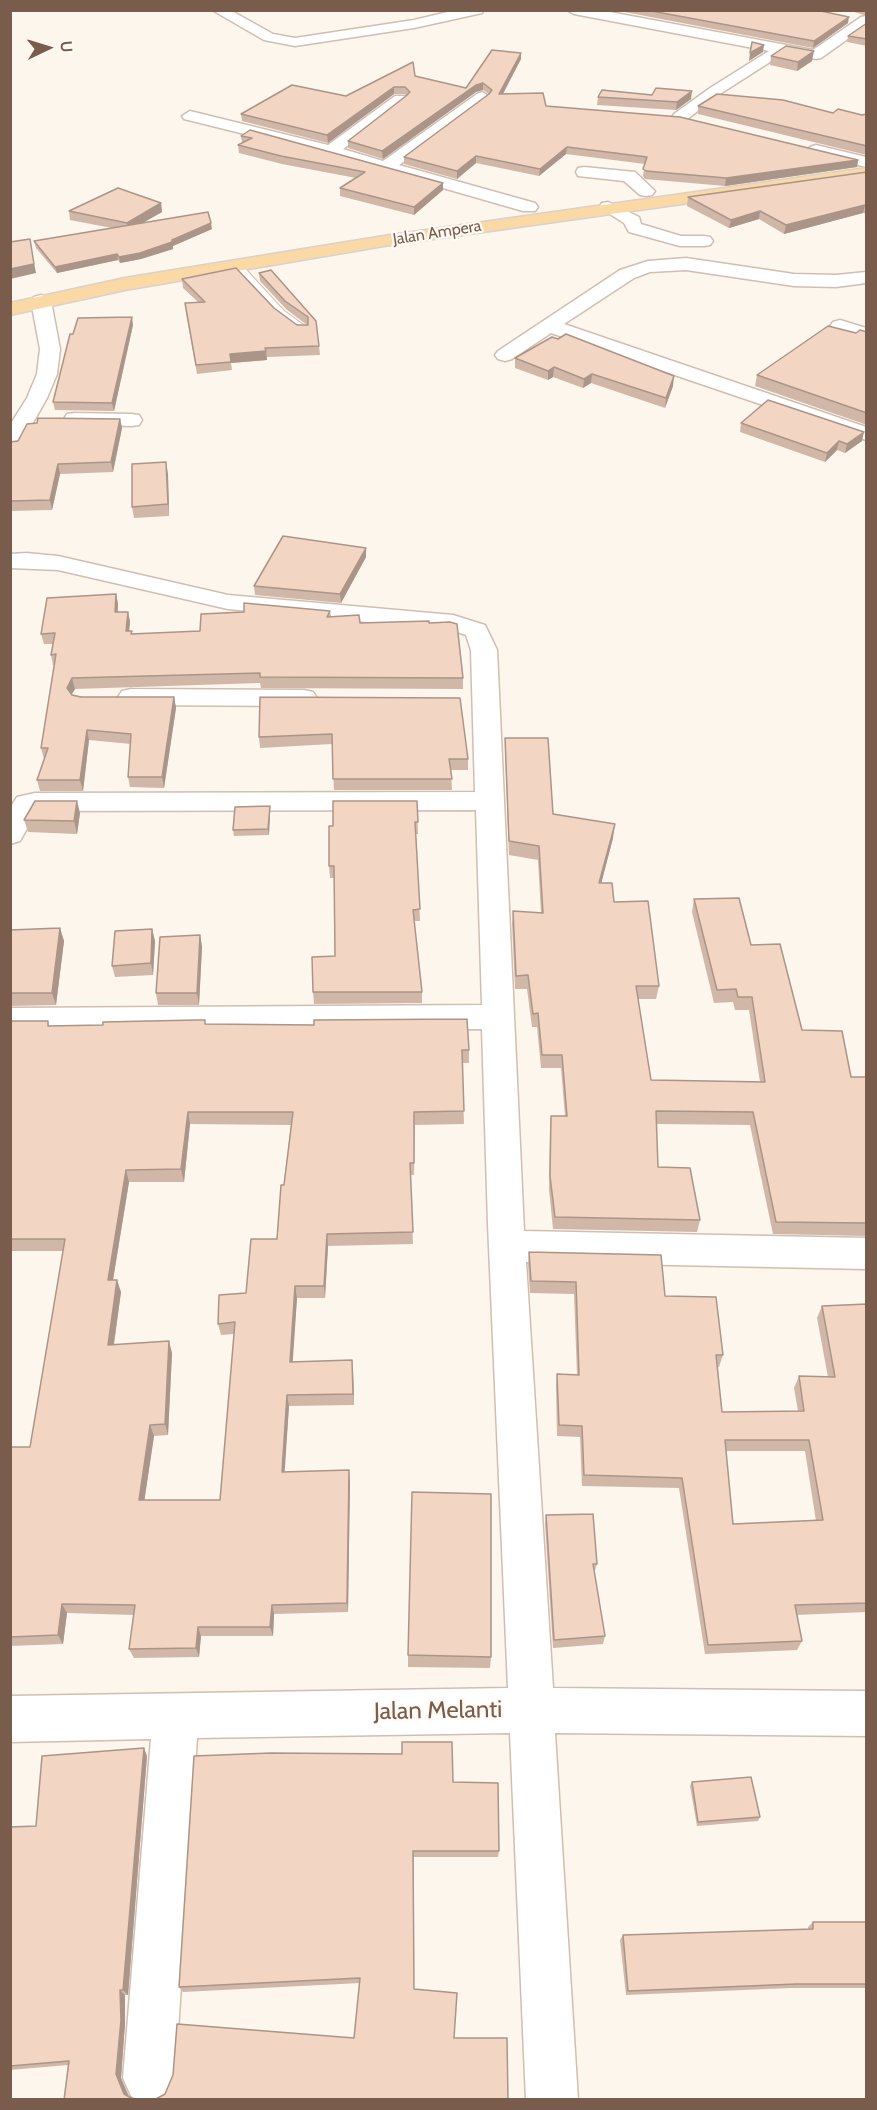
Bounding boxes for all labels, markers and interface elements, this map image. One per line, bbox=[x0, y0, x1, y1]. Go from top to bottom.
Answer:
north arrow bbox=[18, 18, 78, 78]
text: U bbox=[57, 40, 76, 53]
street label: Jalan Ampera bbox=[391, 217, 483, 249]
street label: Jalan Melanti bbox=[374, 1695, 502, 1727]

